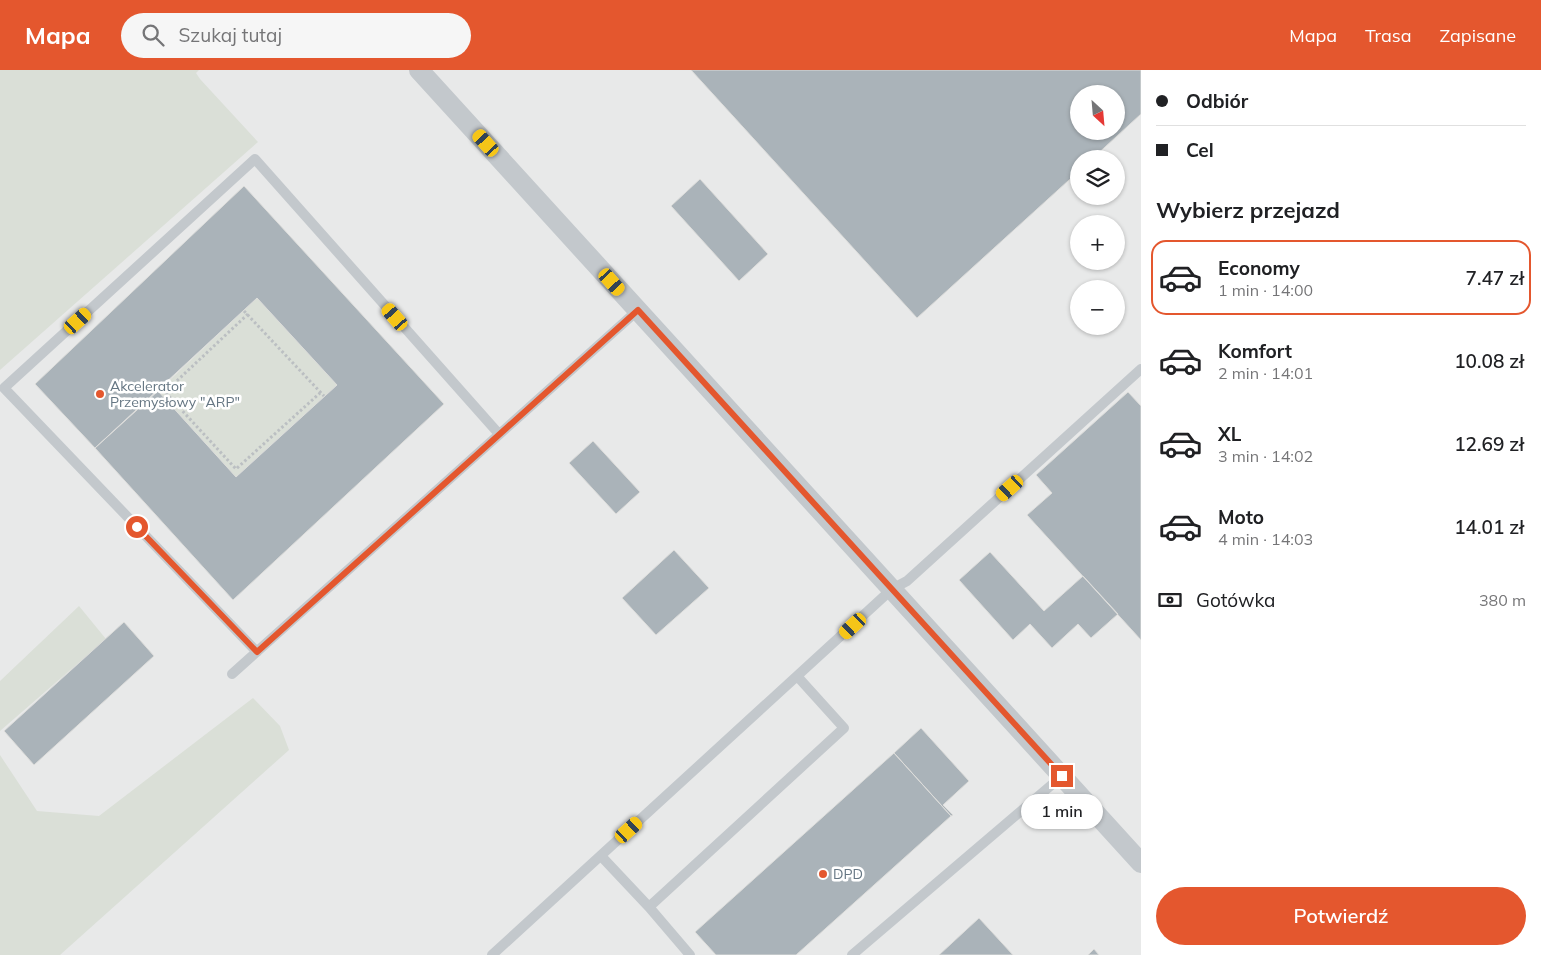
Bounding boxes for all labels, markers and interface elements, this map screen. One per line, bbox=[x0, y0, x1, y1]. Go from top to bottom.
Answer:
search box bbox=[121, 13, 471, 58]
text: Mapa bbox=[25, 20, 91, 50]
icon: search bbox=[139, 21, 167, 49]
text: Szukaj tutaj bbox=[179, 23, 282, 47]
text: Mapa bbox=[1289, 24, 1337, 47]
text: Trasa bbox=[1365, 24, 1412, 47]
text: Zapisane bbox=[1440, 24, 1516, 47]
north arrow bbox=[1070, 85, 1125, 140]
map controls bbox=[1070, 85, 1125, 335]
text: Odbiór bbox=[1186, 89, 1248, 113]
car bbox=[470, 127, 501, 159]
text: Cel bbox=[1186, 138, 1214, 162]
button: layers bbox=[1070, 150, 1125, 205]
text: Wybierz przejazd bbox=[1156, 196, 1340, 224]
button: + bbox=[1070, 215, 1125, 270]
icon: car bbox=[1158, 255, 1203, 300]
text: Economy bbox=[1218, 256, 1300, 280]
car bbox=[596, 266, 627, 298]
text: 7.47 zł bbox=[1466, 266, 1524, 290]
button: − bbox=[1070, 280, 1125, 335]
text: 1 min · 14:00 bbox=[1218, 280, 1313, 300]
car bbox=[379, 301, 410, 333]
car bbox=[61, 305, 94, 337]
icon: car bbox=[1158, 338, 1203, 383]
text: Komfort bbox=[1218, 339, 1292, 363]
text: 10.08 zł bbox=[1454, 349, 1524, 373]
text: 2 min · 14:01 bbox=[1218, 363, 1313, 383]
place label: Akcelerator Przemysłowy "ARP" bbox=[110, 377, 240, 411]
marker: Akcelerator Przemysłowy "ARP" bbox=[94, 388, 106, 400]
icon: car bbox=[1158, 421, 1203, 466]
text: XL bbox=[1218, 422, 1241, 446]
text: 12.69 zł bbox=[1454, 432, 1524, 456]
text: 3 min · 14:02 bbox=[1218, 446, 1313, 466]
car bbox=[993, 472, 1026, 504]
icon: car bbox=[1158, 504, 1203, 549]
text: Moto bbox=[1218, 505, 1264, 529]
text: 14.01 zł bbox=[1454, 515, 1524, 539]
route start bbox=[126, 516, 148, 538]
text: 4 min · 14:03 bbox=[1218, 529, 1313, 549]
icon: cash bbox=[1156, 586, 1184, 614]
text: Gotówka bbox=[1196, 588, 1276, 612]
text: 380 m bbox=[1479, 590, 1526, 610]
car bbox=[836, 610, 869, 642]
route end bbox=[1051, 765, 1073, 787]
callout: 1 min bbox=[1021, 794, 1103, 828]
text: 1 min bbox=[1041, 801, 1083, 821]
car bbox=[612, 814, 645, 846]
place label: DPD bbox=[833, 865, 863, 883]
marker: DPD bbox=[817, 868, 829, 880]
button: Potwierdź bbox=[1156, 887, 1526, 945]

